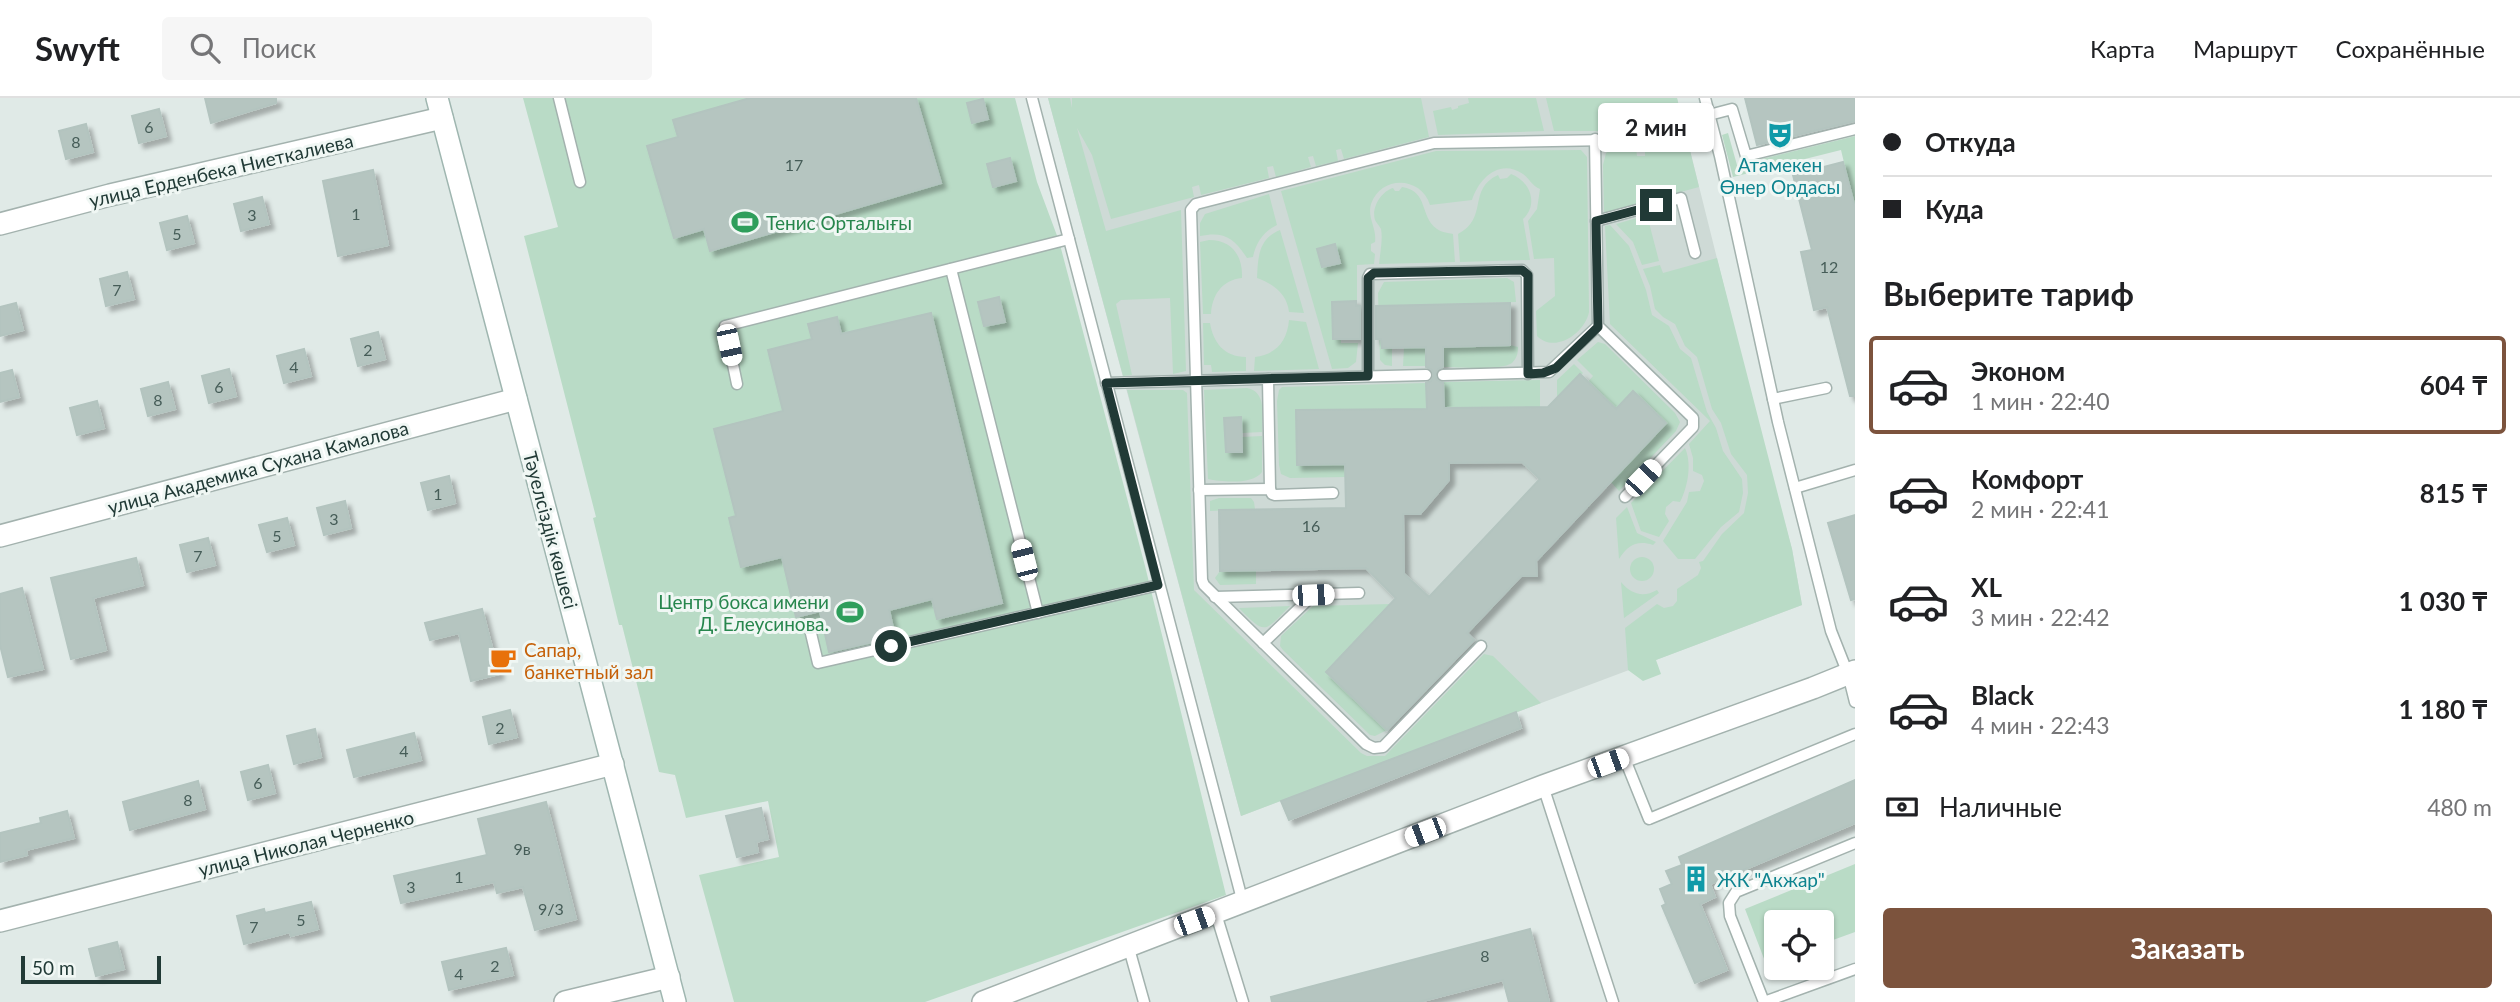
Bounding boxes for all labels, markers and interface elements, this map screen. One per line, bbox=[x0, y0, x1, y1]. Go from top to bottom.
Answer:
search box bbox=[162, 17, 652, 80]
text: Swyft bbox=[35, 28, 120, 68]
icon: search bbox=[186, 29, 224, 67]
text: Поиск bbox=[242, 32, 316, 64]
text: Карта bbox=[2090, 34, 2155, 63]
text: Маршрут bbox=[2193, 34, 2298, 63]
text: Сохранённые bbox=[2336, 34, 2485, 63]
callout: 2 мин bbox=[1598, 104, 1714, 153]
text: 2 мин bbox=[1625, 113, 1687, 141]
house number: 6 bbox=[144, 117, 154, 136]
theatre icon: Атамекен Өнер Ордасы bbox=[1765, 120, 1795, 150]
text: Откуда bbox=[1925, 126, 2016, 158]
street label: улица Ерденбека Ниеткалиева bbox=[87, 128, 355, 212]
house number: 8 bbox=[71, 132, 81, 151]
place label: Атамекен Өнер Ордасы bbox=[1720, 153, 1840, 198]
house number: 17 bbox=[785, 155, 803, 174]
route end bbox=[1640, 189, 1672, 221]
text: Куда bbox=[1925, 193, 1984, 225]
house number: 1 bbox=[351, 204, 361, 223]
house number: 3 bbox=[247, 205, 257, 224]
sports icon: Тенис Орталығы bbox=[730, 207, 760, 237]
place label: Тенис Орталығы bbox=[766, 211, 912, 234]
house number: 5 bbox=[172, 224, 182, 243]
house number: 12 bbox=[1820, 257, 1838, 276]
text: Выберите тариф bbox=[1883, 274, 2134, 313]
house number: 7 bbox=[112, 280, 122, 299]
car bbox=[715, 322, 744, 368]
house number: 2 bbox=[363, 340, 373, 359]
icon: car bbox=[1887, 354, 1950, 417]
text: Эконом bbox=[1971, 355, 2065, 387]
house number: 4 bbox=[289, 357, 299, 376]
text: 604 ₸ bbox=[2420, 369, 2488, 401]
house number: 6 bbox=[214, 377, 224, 396]
text: 1 мин · 22:40 bbox=[1971, 387, 2110, 415]
house number: 8 bbox=[153, 390, 163, 409]
street label: улица Академика Сухана Камалова bbox=[105, 416, 411, 518]
street label: Тәуелсіздік көшесі bbox=[519, 449, 583, 611]
car bbox=[1621, 456, 1666, 500]
icon: car bbox=[1887, 462, 1950, 525]
text: Комфорт bbox=[1971, 463, 2083, 495]
text: 815 ₸ bbox=[2420, 477, 2488, 509]
house number: 1 bbox=[433, 484, 443, 503]
text: 2 мин · 22:41 bbox=[1971, 495, 2110, 523]
house number: 3 bbox=[329, 509, 339, 528]
house number: 16 bbox=[1302, 516, 1320, 535]
house number: 5 bbox=[272, 526, 282, 545]
car bbox=[1009, 537, 1040, 583]
house number: 7 bbox=[193, 546, 203, 565]
icon: car bbox=[1887, 570, 1950, 633]
text: XL bbox=[1971, 571, 2002, 603]
car bbox=[1292, 584, 1335, 606]
text: 1 030 ₸ bbox=[2398, 585, 2488, 617]
place label: Центр бокса имени Д. Елеусинова. bbox=[658, 590, 829, 635]
sports icon: Центр бокса имени Д. Елеусинова. bbox=[835, 597, 865, 627]
text: 3 мин · 22:42 bbox=[1971, 603, 2110, 631]
route start bbox=[875, 630, 907, 662]
place label: Сапар, банкетный зал bbox=[524, 638, 654, 683]
cafe icon: Сапар, банкетный зал bbox=[488, 645, 518, 675]
icon: car bbox=[1887, 678, 1950, 741]
text: Black bbox=[1971, 679, 2034, 711]
text: 1 180 ₸ bbox=[2398, 693, 2488, 725]
text: 4 мин · 22:43 bbox=[1971, 711, 2110, 739]
house number: 2 bbox=[495, 718, 505, 737]
house number: 4 bbox=[399, 741, 409, 760]
car bbox=[1585, 746, 1632, 780]
house number: 6 bbox=[253, 773, 263, 792]
icon: cash bbox=[1883, 788, 1921, 826]
house number: 8 bbox=[183, 790, 193, 809]
text: Наличные bbox=[1939, 791, 2062, 823]
text: 480 m bbox=[2427, 793, 2492, 821]
street label: улица Николая Черненко bbox=[196, 805, 416, 881]
car bbox=[1402, 815, 1449, 849]
house number: 9в bbox=[513, 839, 531, 858]
building icon: ЖК "Акжар" bbox=[1681, 864, 1711, 894]
house number: 1 bbox=[454, 867, 464, 886]
place label: ЖК "Акжар" bbox=[1717, 868, 1825, 891]
house number: 3 bbox=[406, 877, 416, 896]
house number: 9/3 bbox=[538, 899, 564, 918]
car bbox=[1171, 904, 1218, 938]
button: Заказать bbox=[1883, 908, 2492, 988]
house number: 5 bbox=[296, 910, 306, 929]
map controls bbox=[1764, 910, 1834, 980]
button: locate bbox=[1764, 910, 1834, 980]
house number: 7 bbox=[249, 917, 259, 936]
house number: 8 bbox=[1480, 946, 1490, 965]
scale bar bbox=[21, 953, 161, 985]
text: 50 m bbox=[32, 956, 75, 979]
house number: 2 bbox=[490, 956, 500, 975]
house number: 4 bbox=[454, 964, 464, 983]

